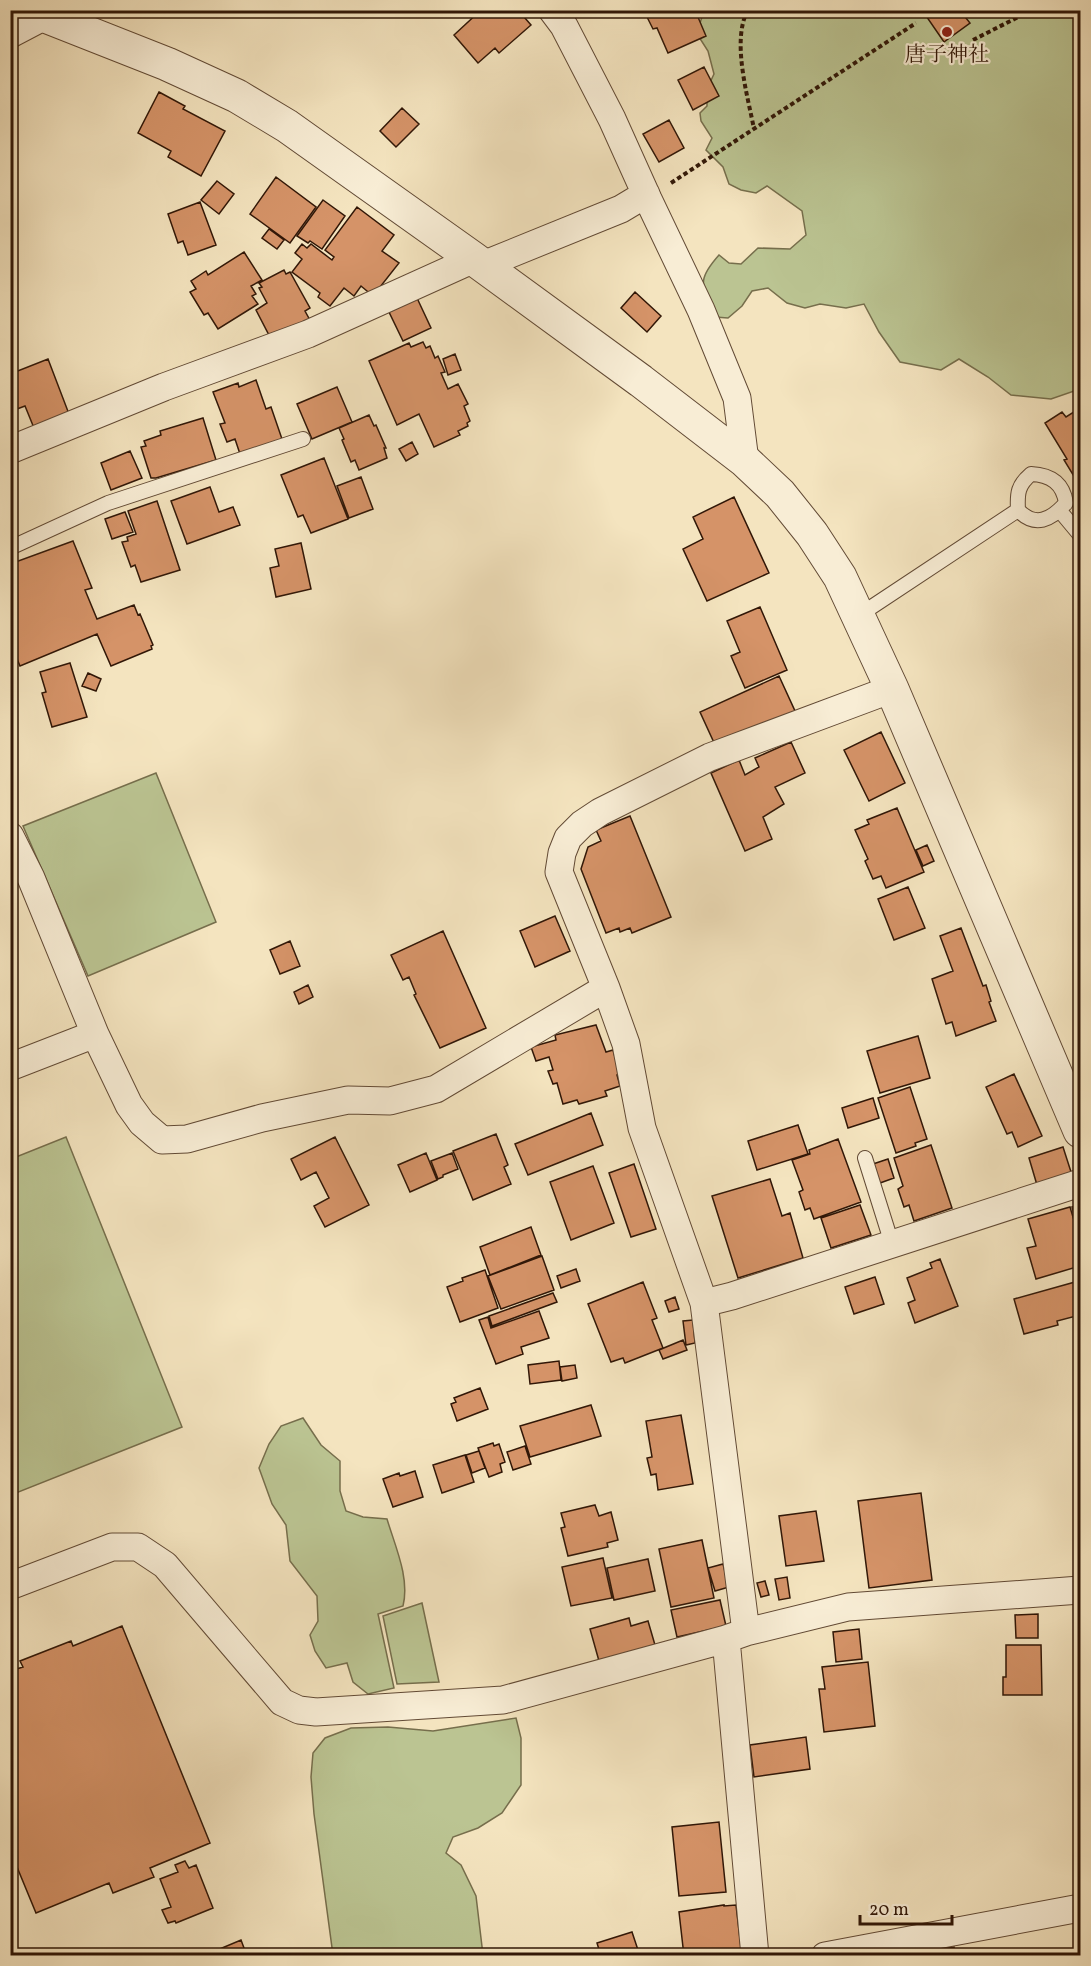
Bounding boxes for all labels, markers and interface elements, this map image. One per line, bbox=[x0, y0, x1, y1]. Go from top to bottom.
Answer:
marker: 唐子神社 bbox=[940, 25, 954, 39]
place label: 唐子神社 bbox=[905, 41, 989, 70]
scale bar bbox=[860, 1888, 952, 1926]
text: 20 m bbox=[869, 1898, 909, 1923]

